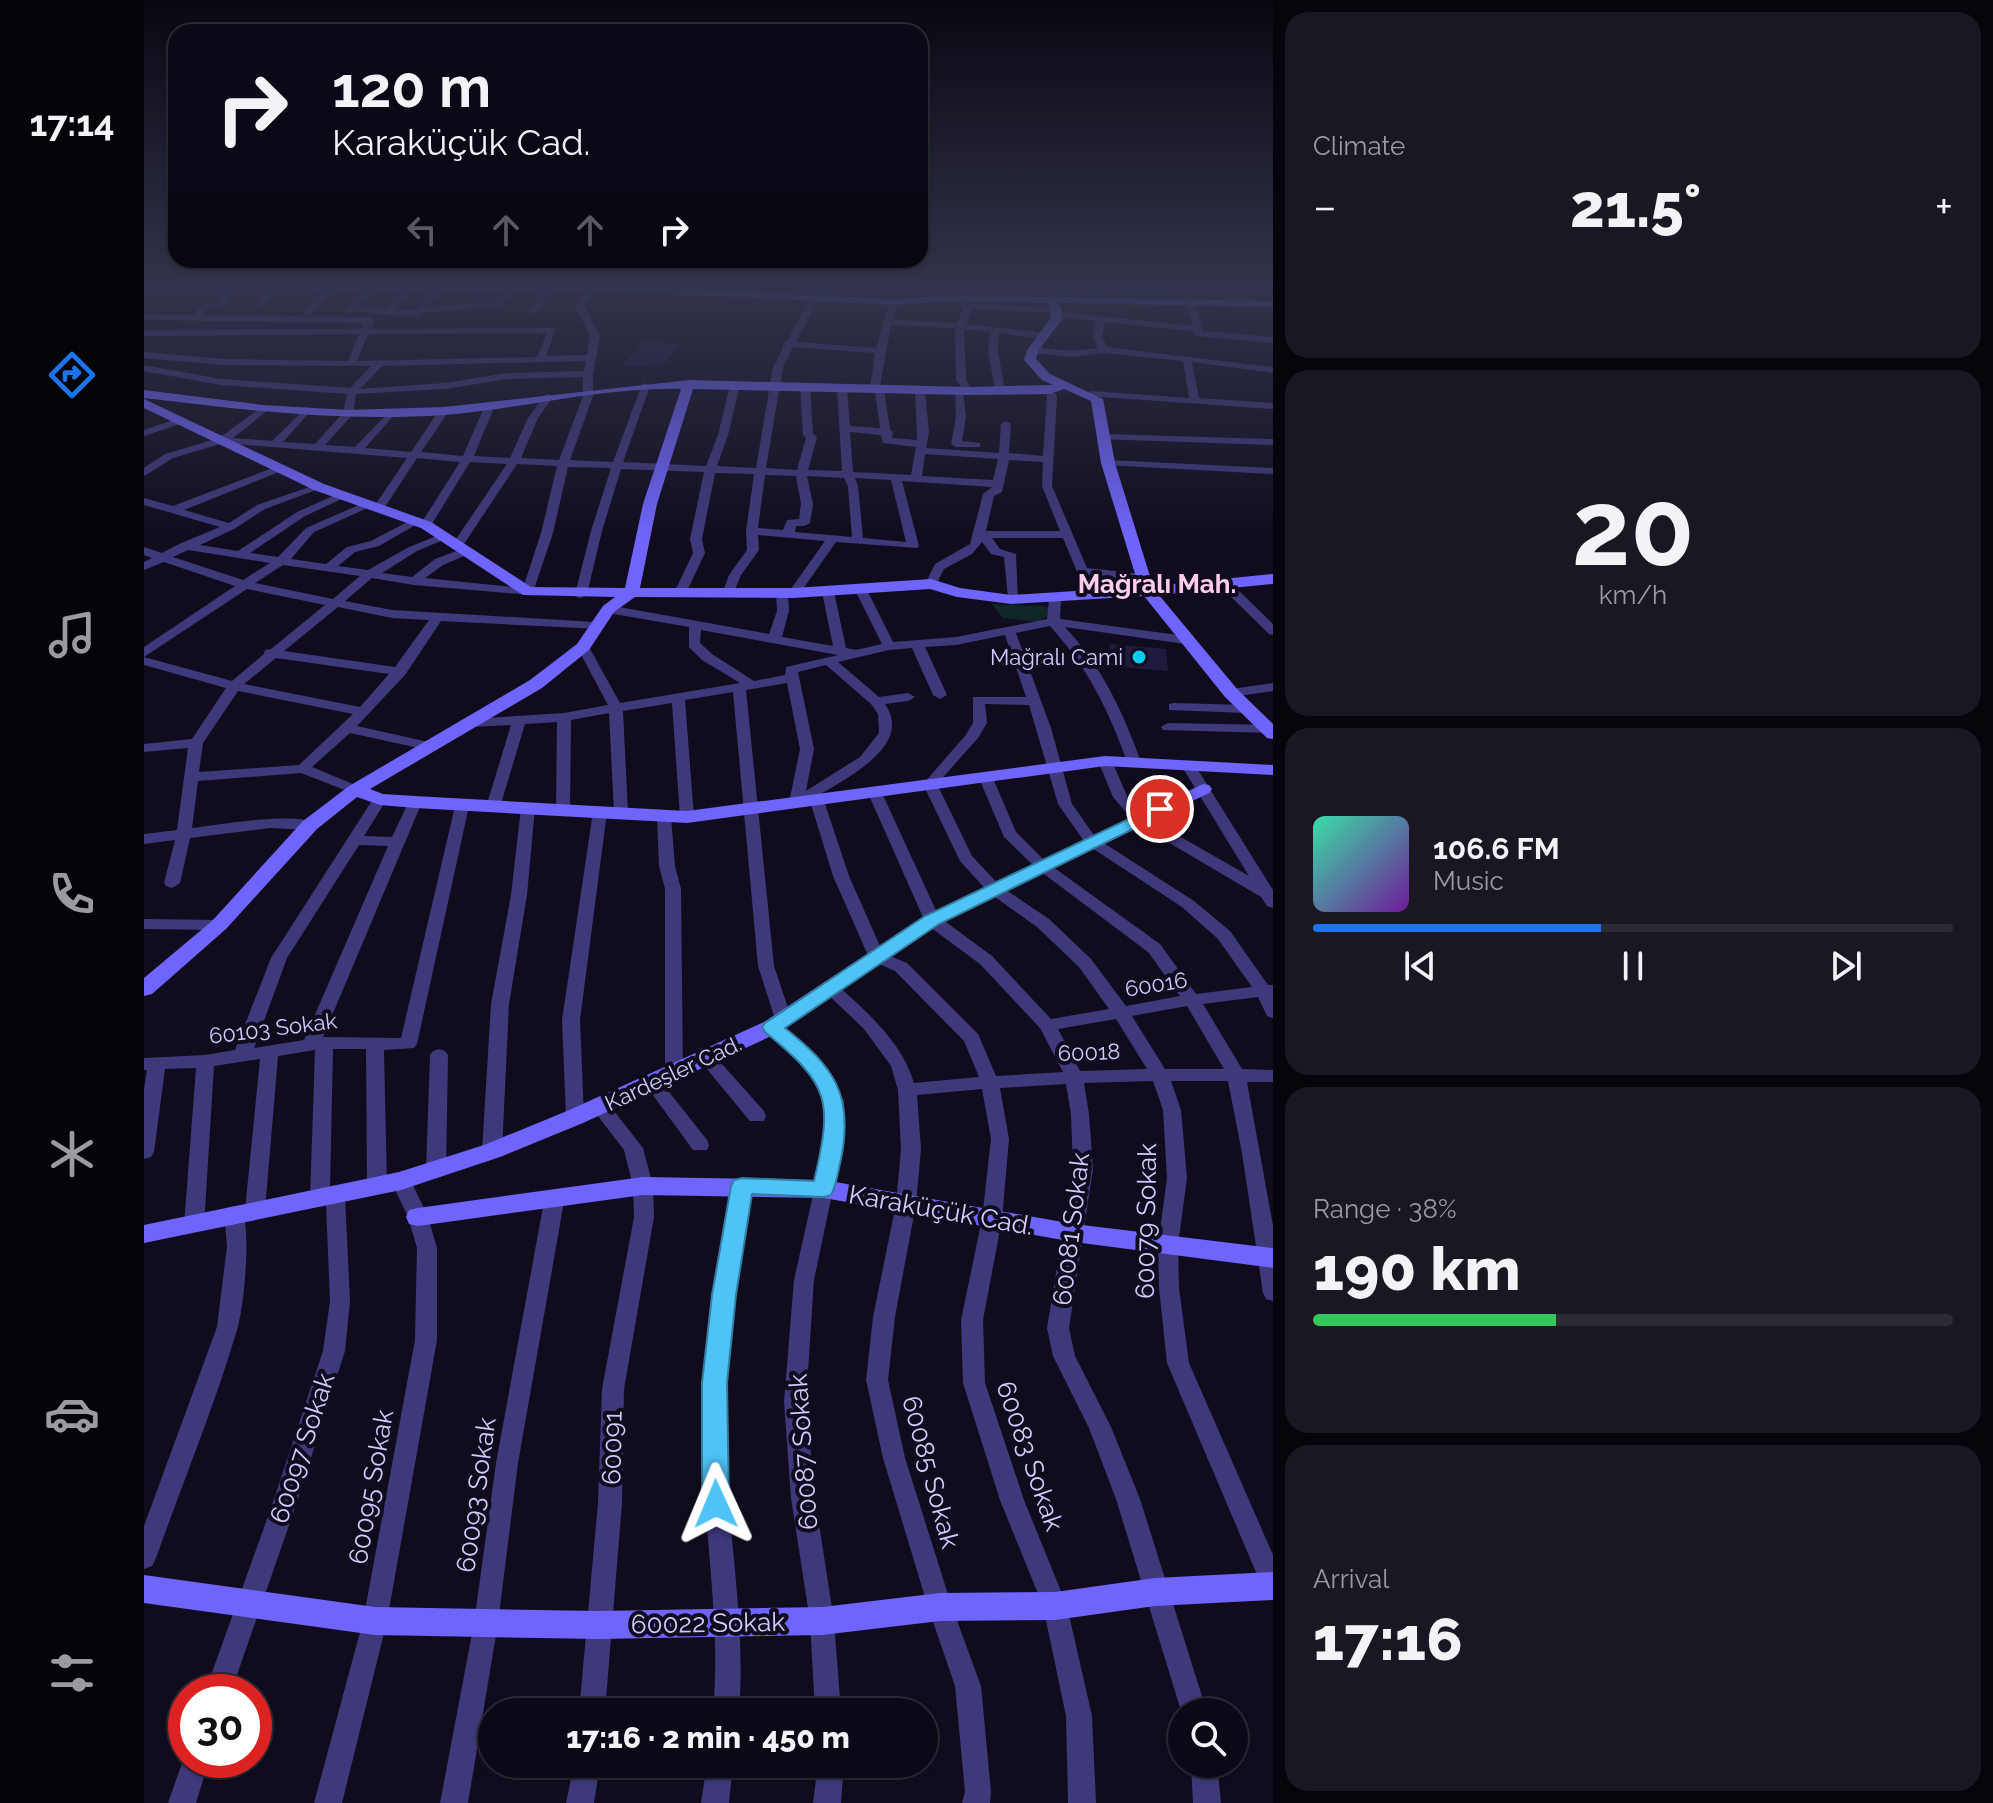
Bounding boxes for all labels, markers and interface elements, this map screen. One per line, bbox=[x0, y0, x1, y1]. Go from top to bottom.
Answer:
text: 120 m bbox=[332, 54, 491, 120]
icon: right bbox=[200, 56, 304, 160]
text: 17:14 bbox=[29, 102, 115, 144]
text: Karaküçük Cad. bbox=[332, 121, 590, 163]
text: Climate bbox=[1313, 131, 1405, 161]
text: 21.5° bbox=[1570, 171, 1701, 241]
text: − bbox=[1313, 181, 1337, 232]
text: + bbox=[1935, 181, 1953, 232]
icon: left bbox=[400, 208, 444, 252]
icon: ahead bbox=[484, 208, 528, 252]
icon: ahead bbox=[568, 208, 612, 252]
icon: right bbox=[652, 208, 696, 252]
icon: directions bbox=[44, 347, 100, 403]
text: 20 bbox=[1572, 467, 1694, 589]
district label: Mağralı Mah. bbox=[1078, 569, 1236, 599]
text: km/h bbox=[1599, 580, 1667, 610]
icon: music bbox=[44, 607, 100, 663]
place label: Mağralı Cami bbox=[990, 644, 1123, 670]
marker: Mağralı Cami bbox=[1130, 648, 1148, 666]
pin bbox=[1126, 775, 1194, 843]
icon: arrive bbox=[1138, 787, 1182, 831]
text: 106.6 FM bbox=[1433, 831, 1560, 866]
icon: phone bbox=[44, 866, 100, 922]
text: Music bbox=[1433, 866, 1504, 896]
icon: previous bbox=[1398, 944, 1442, 988]
icon: pause bbox=[1611, 944, 1655, 988]
icon: next bbox=[1824, 944, 1868, 988]
street label: 60016 bbox=[1123, 966, 1189, 1002]
street label: 60103 Sokak bbox=[208, 1007, 339, 1049]
street label: Kardeşler Cad. bbox=[601, 1030, 745, 1116]
street label: 60018 bbox=[1057, 1038, 1121, 1066]
icon: climate bbox=[44, 1126, 100, 1182]
street label: 60079 Sokak bbox=[1130, 1143, 1162, 1299]
street label: 60081 Sokak bbox=[1047, 1151, 1095, 1307]
street label: Karaküçük Cad. bbox=[847, 1179, 1035, 1241]
text: Range · 38% bbox=[1313, 1194, 1456, 1224]
text: 190 km bbox=[1313, 1234, 1520, 1304]
street label: 60097 Sokak bbox=[264, 1369, 340, 1527]
street label: 60087 Sokak bbox=[783, 1373, 823, 1531]
street label: 60083 Sokak bbox=[990, 1377, 1070, 1535]
icon: car bbox=[44, 1386, 100, 1442]
street label: 60085 Sokak bbox=[896, 1392, 966, 1552]
street label: 60095 Sokak bbox=[343, 1407, 399, 1567]
street label: 60091 bbox=[596, 1411, 628, 1485]
street label: 60093 Sokak bbox=[450, 1415, 502, 1574]
position arrow bbox=[674, 1462, 758, 1546]
text: Arrival bbox=[1313, 1564, 1389, 1594]
text: 17:16 bbox=[1313, 1604, 1463, 1674]
street label: 60022 Sokak bbox=[631, 1607, 786, 1639]
icon: filters bbox=[44, 1645, 100, 1701]
speed limit sign: 30 bbox=[168, 1674, 272, 1778]
map controls bbox=[1168, 1698, 1248, 1778]
button: search bbox=[1168, 1698, 1248, 1778]
text: 17:16 · 2 min · 450 m bbox=[566, 1720, 850, 1755]

